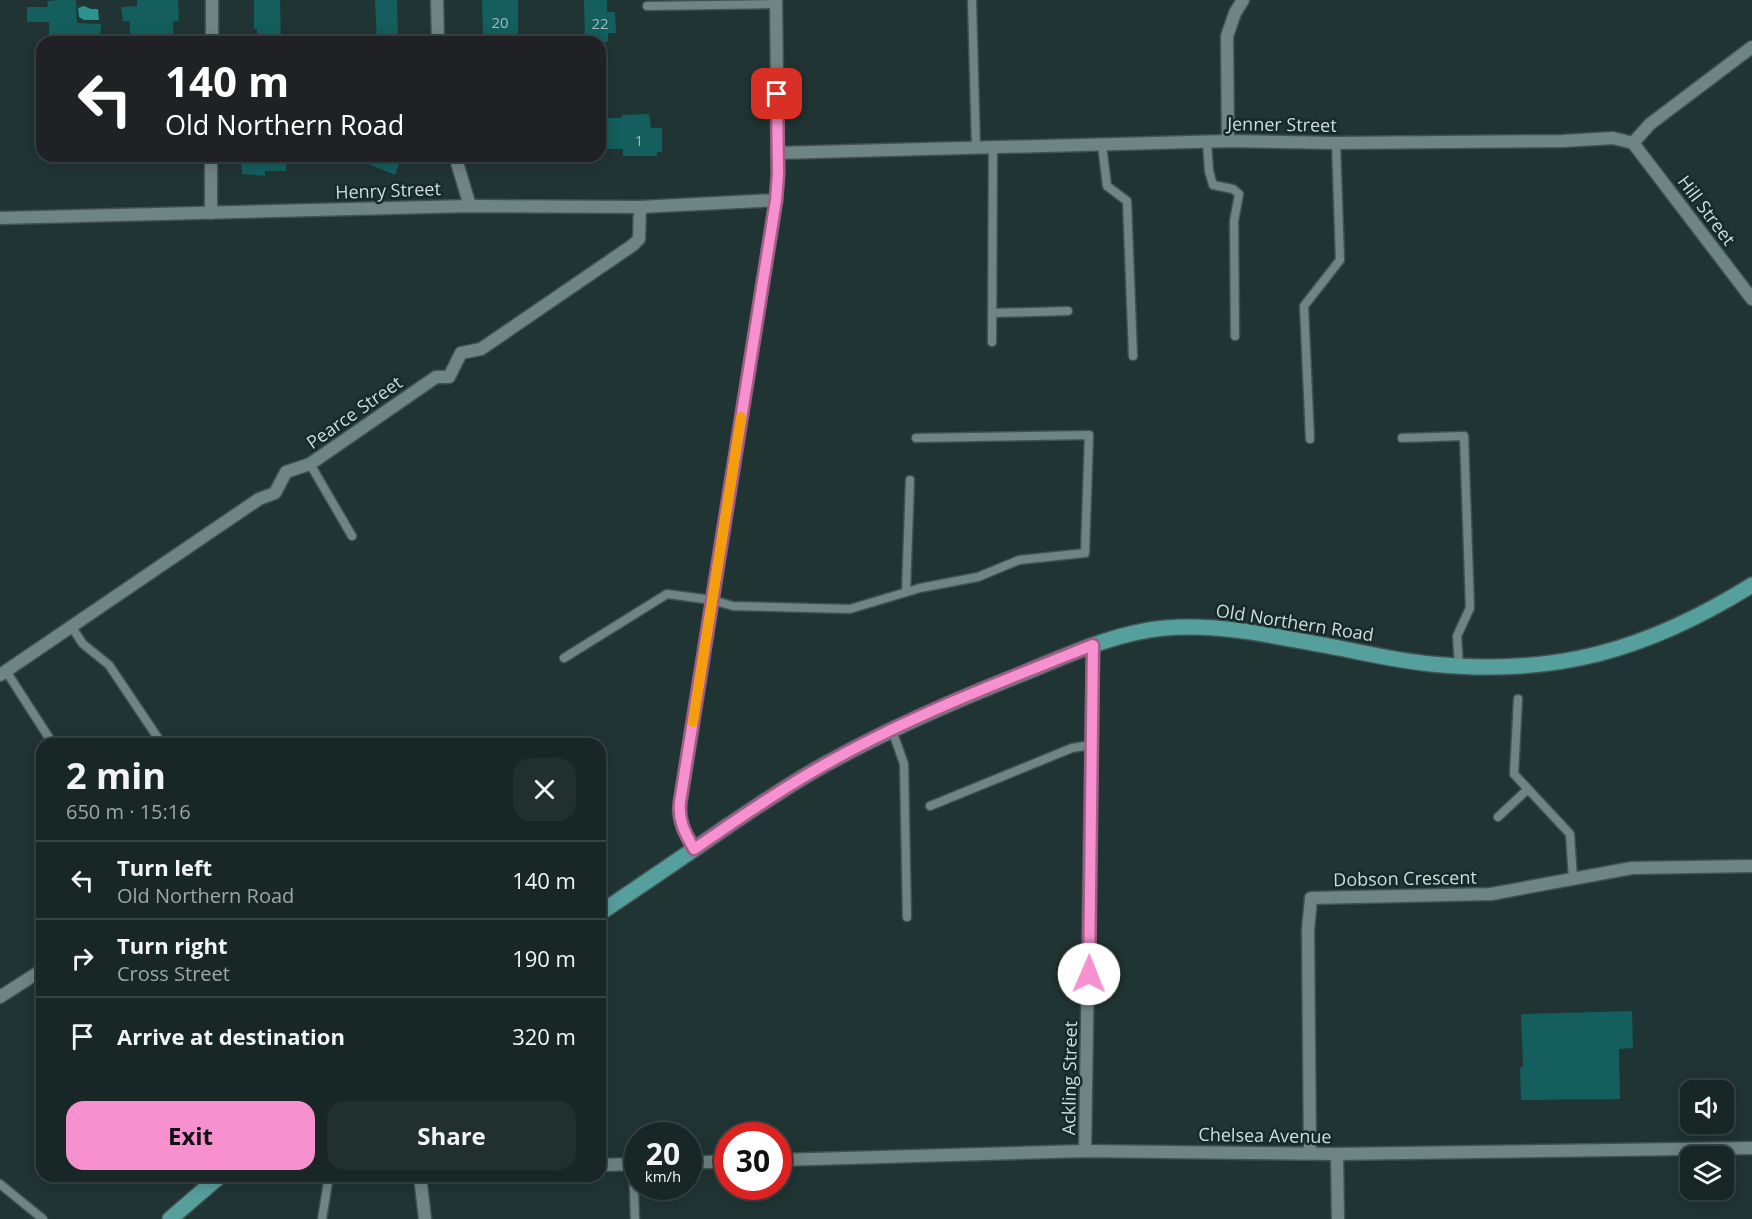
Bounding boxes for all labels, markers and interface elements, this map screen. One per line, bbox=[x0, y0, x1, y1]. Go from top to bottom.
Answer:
house number: 20 bbox=[491, 12, 509, 32]
house number: 22 bbox=[591, 13, 609, 33]
text: 140 m bbox=[165, 52, 289, 109]
icon: left bbox=[66, 60, 144, 138]
pin bbox=[751, 68, 802, 119]
icon: arrive bbox=[760, 77, 793, 110]
text: Old Northern Road bbox=[165, 106, 404, 143]
street label: Jenner Street bbox=[1225, 111, 1337, 137]
house number: 1 bbox=[635, 130, 643, 150]
street label: Hill Street bbox=[1673, 170, 1741, 250]
street label: Henry Street bbox=[335, 176, 441, 204]
street label: Pearce Street bbox=[301, 370, 407, 454]
street label: Old Northern Road bbox=[1214, 598, 1376, 646]
text: 2 min bbox=[66, 751, 166, 800]
button: close bbox=[513, 758, 576, 821]
text: 650 m · 15:16 bbox=[66, 798, 191, 825]
text: Turn left bbox=[117, 852, 212, 882]
icon: left bbox=[66, 864, 99, 897]
text: 140 m bbox=[512, 865, 576, 895]
street label: Dobson Crescent bbox=[1333, 865, 1477, 891]
text: Old Northern Road bbox=[117, 882, 294, 909]
text: Turn right bbox=[117, 930, 228, 960]
icon: right bbox=[66, 942, 99, 975]
position arrow bbox=[1057, 942, 1121, 1006]
text: 190 m bbox=[512, 943, 576, 973]
text: Cross Street bbox=[117, 960, 230, 987]
icon: arrive bbox=[66, 1020, 99, 1053]
text: Arrive at destination bbox=[117, 1021, 345, 1051]
text: 320 m bbox=[512, 1021, 576, 1051]
street label: Ackling Street bbox=[1056, 1021, 1082, 1135]
map controls bbox=[1680, 1080, 1734, 1200]
button: sound bbox=[1680, 1080, 1734, 1134]
button: Exit bbox=[66, 1101, 315, 1170]
button: Share bbox=[327, 1101, 576, 1170]
speed limit sign: 30 bbox=[714, 1122, 792, 1200]
street label: Chelsea Avenue bbox=[1198, 1122, 1332, 1148]
text: 20 bbox=[646, 1133, 680, 1174]
button: layers bbox=[1680, 1146, 1734, 1200]
text: km/h bbox=[645, 1166, 681, 1186]

